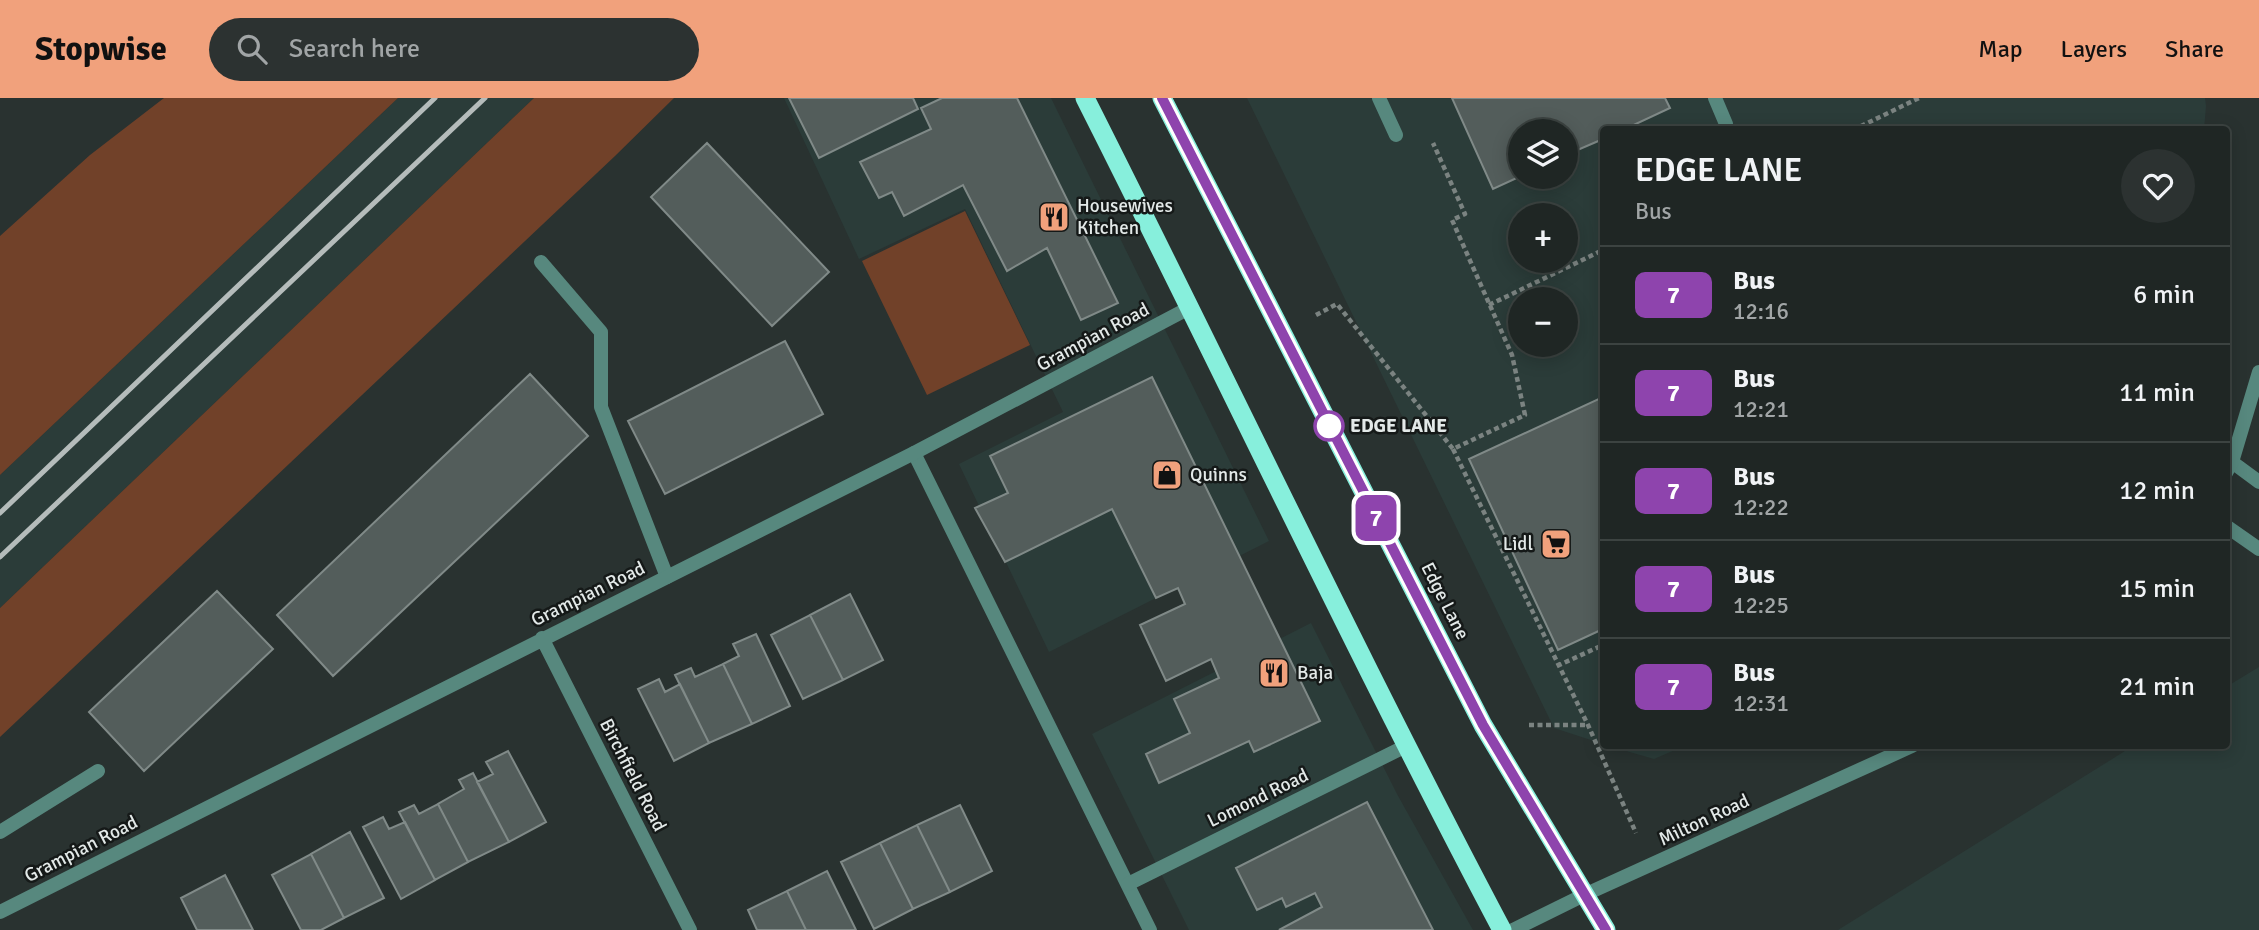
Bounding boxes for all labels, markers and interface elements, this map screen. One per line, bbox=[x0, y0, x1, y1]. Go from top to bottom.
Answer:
search box bbox=[209, 18, 699, 81]
text: Stopwise bbox=[35, 29, 167, 70]
icon: search bbox=[233, 30, 271, 68]
text: Search here bbox=[289, 33, 420, 65]
text: Map bbox=[1978, 34, 2023, 64]
text: Layers bbox=[2061, 34, 2127, 64]
text: Share bbox=[2165, 34, 2224, 64]
map controls bbox=[1508, 119, 1578, 357]
button: layers bbox=[1508, 119, 1578, 189]
button: heart bbox=[2121, 149, 2195, 223]
text: EDGE LANE bbox=[1635, 150, 1802, 191]
place label: Housewives Kitchen bbox=[1077, 194, 1173, 240]
text: Bus bbox=[1635, 197, 1672, 226]
restaurant icon: Housewives Kitchen bbox=[1037, 200, 1071, 234]
button: + bbox=[1508, 203, 1578, 273]
text: Bus bbox=[1733, 265, 1775, 297]
text: 6 min bbox=[2133, 279, 2195, 311]
text: 7 bbox=[1667, 280, 1680, 310]
button: − bbox=[1508, 287, 1578, 357]
street label: Grampian Road bbox=[1033, 297, 1153, 377]
text: 12:16 bbox=[1733, 297, 1789, 326]
text: Bus bbox=[1733, 363, 1775, 395]
text: 11 min bbox=[2119, 377, 2195, 409]
text: 7 bbox=[1667, 378, 1680, 408]
text: 12:21 bbox=[1733, 395, 1789, 424]
marker: EDGE LANE bbox=[1314, 411, 1344, 441]
place label: EDGE LANE bbox=[1350, 414, 1447, 438]
shop icon: Quinns bbox=[1150, 458, 1184, 492]
text: Bus bbox=[1733, 461, 1775, 493]
place label: Quinns bbox=[1190, 463, 1247, 487]
text: 12 min bbox=[2119, 475, 2195, 507]
text: 7 bbox=[1667, 476, 1680, 506]
text: 12:22 bbox=[1733, 493, 1789, 522]
line badge: 7 bbox=[1353, 495, 1399, 541]
text: 7 bbox=[1370, 503, 1382, 533]
supermarket icon: Lidl bbox=[1539, 527, 1573, 561]
place label: Lidl bbox=[1503, 532, 1533, 556]
street label: Grampian Road bbox=[527, 556, 649, 632]
street label: Edge Lane bbox=[1415, 558, 1475, 644]
text: Bus bbox=[1733, 559, 1775, 591]
text: 15 min bbox=[2119, 573, 2195, 605]
text: 7 bbox=[1667, 574, 1680, 604]
text: 12:25 bbox=[1733, 591, 1789, 620]
restaurant icon: Baja bbox=[1257, 656, 1291, 690]
text: Bus bbox=[1733, 657, 1775, 689]
place label: Baja bbox=[1297, 661, 1333, 685]
text: 21 min bbox=[2119, 671, 2195, 703]
text: 7 bbox=[1667, 672, 1680, 702]
text: 12:31 bbox=[1733, 689, 1789, 718]
street label: Birchfield Road bbox=[594, 715, 672, 835]
street label: Lomond Road bbox=[1203, 763, 1313, 833]
street label: Milton Road bbox=[1655, 789, 1753, 851]
street label: Grampian Road bbox=[20, 810, 142, 888]

